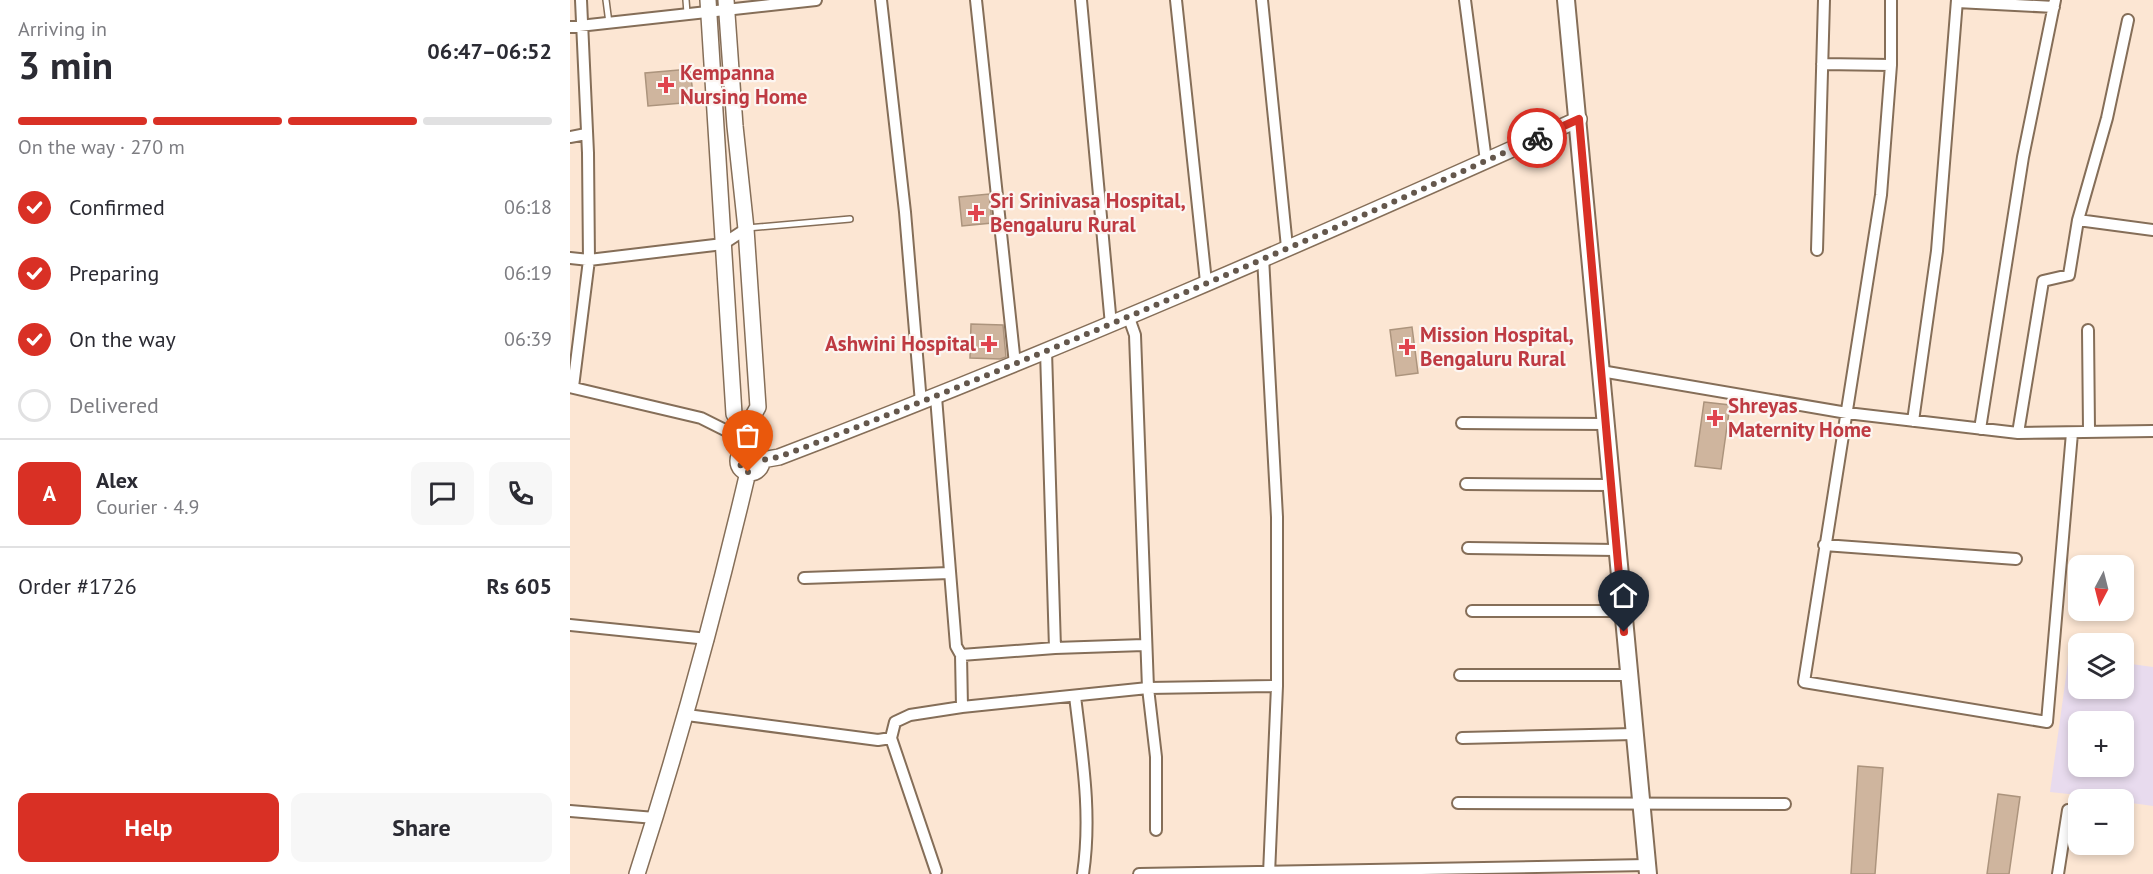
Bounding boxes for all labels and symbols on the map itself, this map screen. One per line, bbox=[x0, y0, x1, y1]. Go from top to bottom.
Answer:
place label: Kempanna Nursing Home bbox=[680, 59, 808, 110]
marker: Kempanna Nursing Home bbox=[657, 76, 675, 94]
courier bbox=[1507, 108, 1567, 168]
place label: Sri Srinivasa Hospital, Bengaluru Rural bbox=[990, 187, 1186, 238]
marker: Sri Srinivasa Hospital, Bengaluru Rural bbox=[967, 204, 985, 222]
place label: Mission Hospital, Bengaluru Rural bbox=[1420, 321, 1574, 372]
place label: Ashwini Hospital bbox=[825, 330, 977, 357]
marker: Ashwini Hospital bbox=[980, 335, 998, 353]
marker: Mission Hospital, Bengaluru Rural bbox=[1398, 338, 1416, 356]
place label: Shreyas Maternity Home bbox=[1728, 392, 1872, 443]
marker: Shreyas Maternity Home bbox=[1706, 409, 1724, 427]
pin bbox=[722, 410, 773, 472]
north arrow bbox=[2068, 555, 2134, 621]
pin bbox=[1598, 570, 1649, 632]

